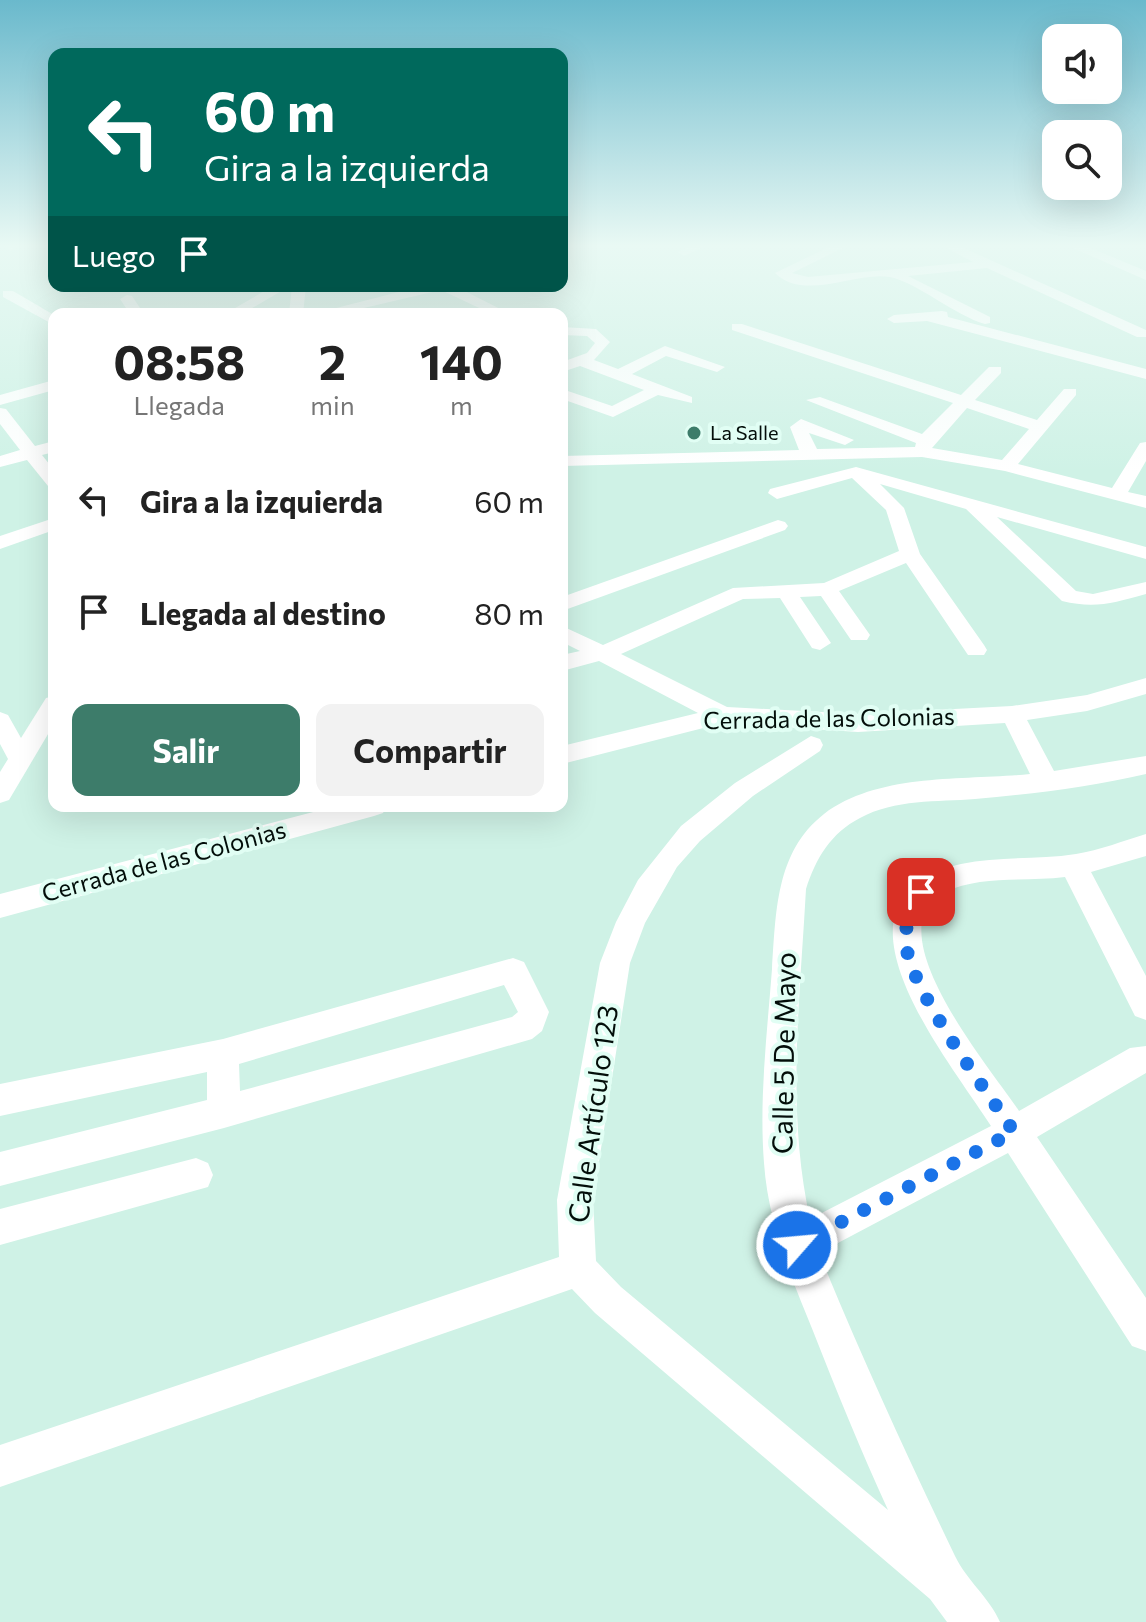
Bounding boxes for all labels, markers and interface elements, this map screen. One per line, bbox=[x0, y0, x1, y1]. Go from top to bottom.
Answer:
map controls bbox=[1042, 24, 1122, 200]
button: sound bbox=[1042, 24, 1122, 104]
text: 60 m bbox=[204, 75, 335, 144]
icon: left bbox=[72, 80, 176, 184]
button: search bbox=[1042, 120, 1122, 200]
text: Gira a la izquierda bbox=[204, 144, 490, 188]
icon: arrive bbox=[172, 232, 216, 276]
text: Luego bbox=[72, 236, 156, 273]
text: 08:58 bbox=[113, 331, 245, 390]
text: 2 bbox=[319, 331, 346, 390]
text: 140 bbox=[420, 331, 503, 390]
text: Llegada bbox=[133, 389, 225, 420]
text: min bbox=[310, 389, 355, 420]
text: m bbox=[450, 389, 473, 420]
place label: La Salle bbox=[710, 420, 779, 444]
marker: La Salle bbox=[685, 424, 703, 442]
icon: left bbox=[72, 478, 116, 522]
text: Gira a la izquierda bbox=[140, 482, 383, 519]
text: 60 m bbox=[474, 482, 544, 519]
icon: arrive bbox=[72, 590, 116, 634]
text: Llegada al destino bbox=[140, 594, 386, 631]
text: 80 m bbox=[474, 594, 544, 631]
street label: Cerrada de las Colonias bbox=[703, 701, 955, 734]
button: Salir bbox=[72, 704, 300, 796]
button: Compartir bbox=[316, 704, 544, 796]
street label: Cerrada de las Colonias bbox=[38, 814, 289, 907]
pin bbox=[887, 858, 955, 926]
icon: arrive bbox=[899, 870, 943, 914]
street label: Calle 5 De Mayo bbox=[764, 952, 802, 1154]
street label: Calle Artículo 123 bbox=[560, 1003, 624, 1225]
position arrow bbox=[755, 1203, 839, 1287]

